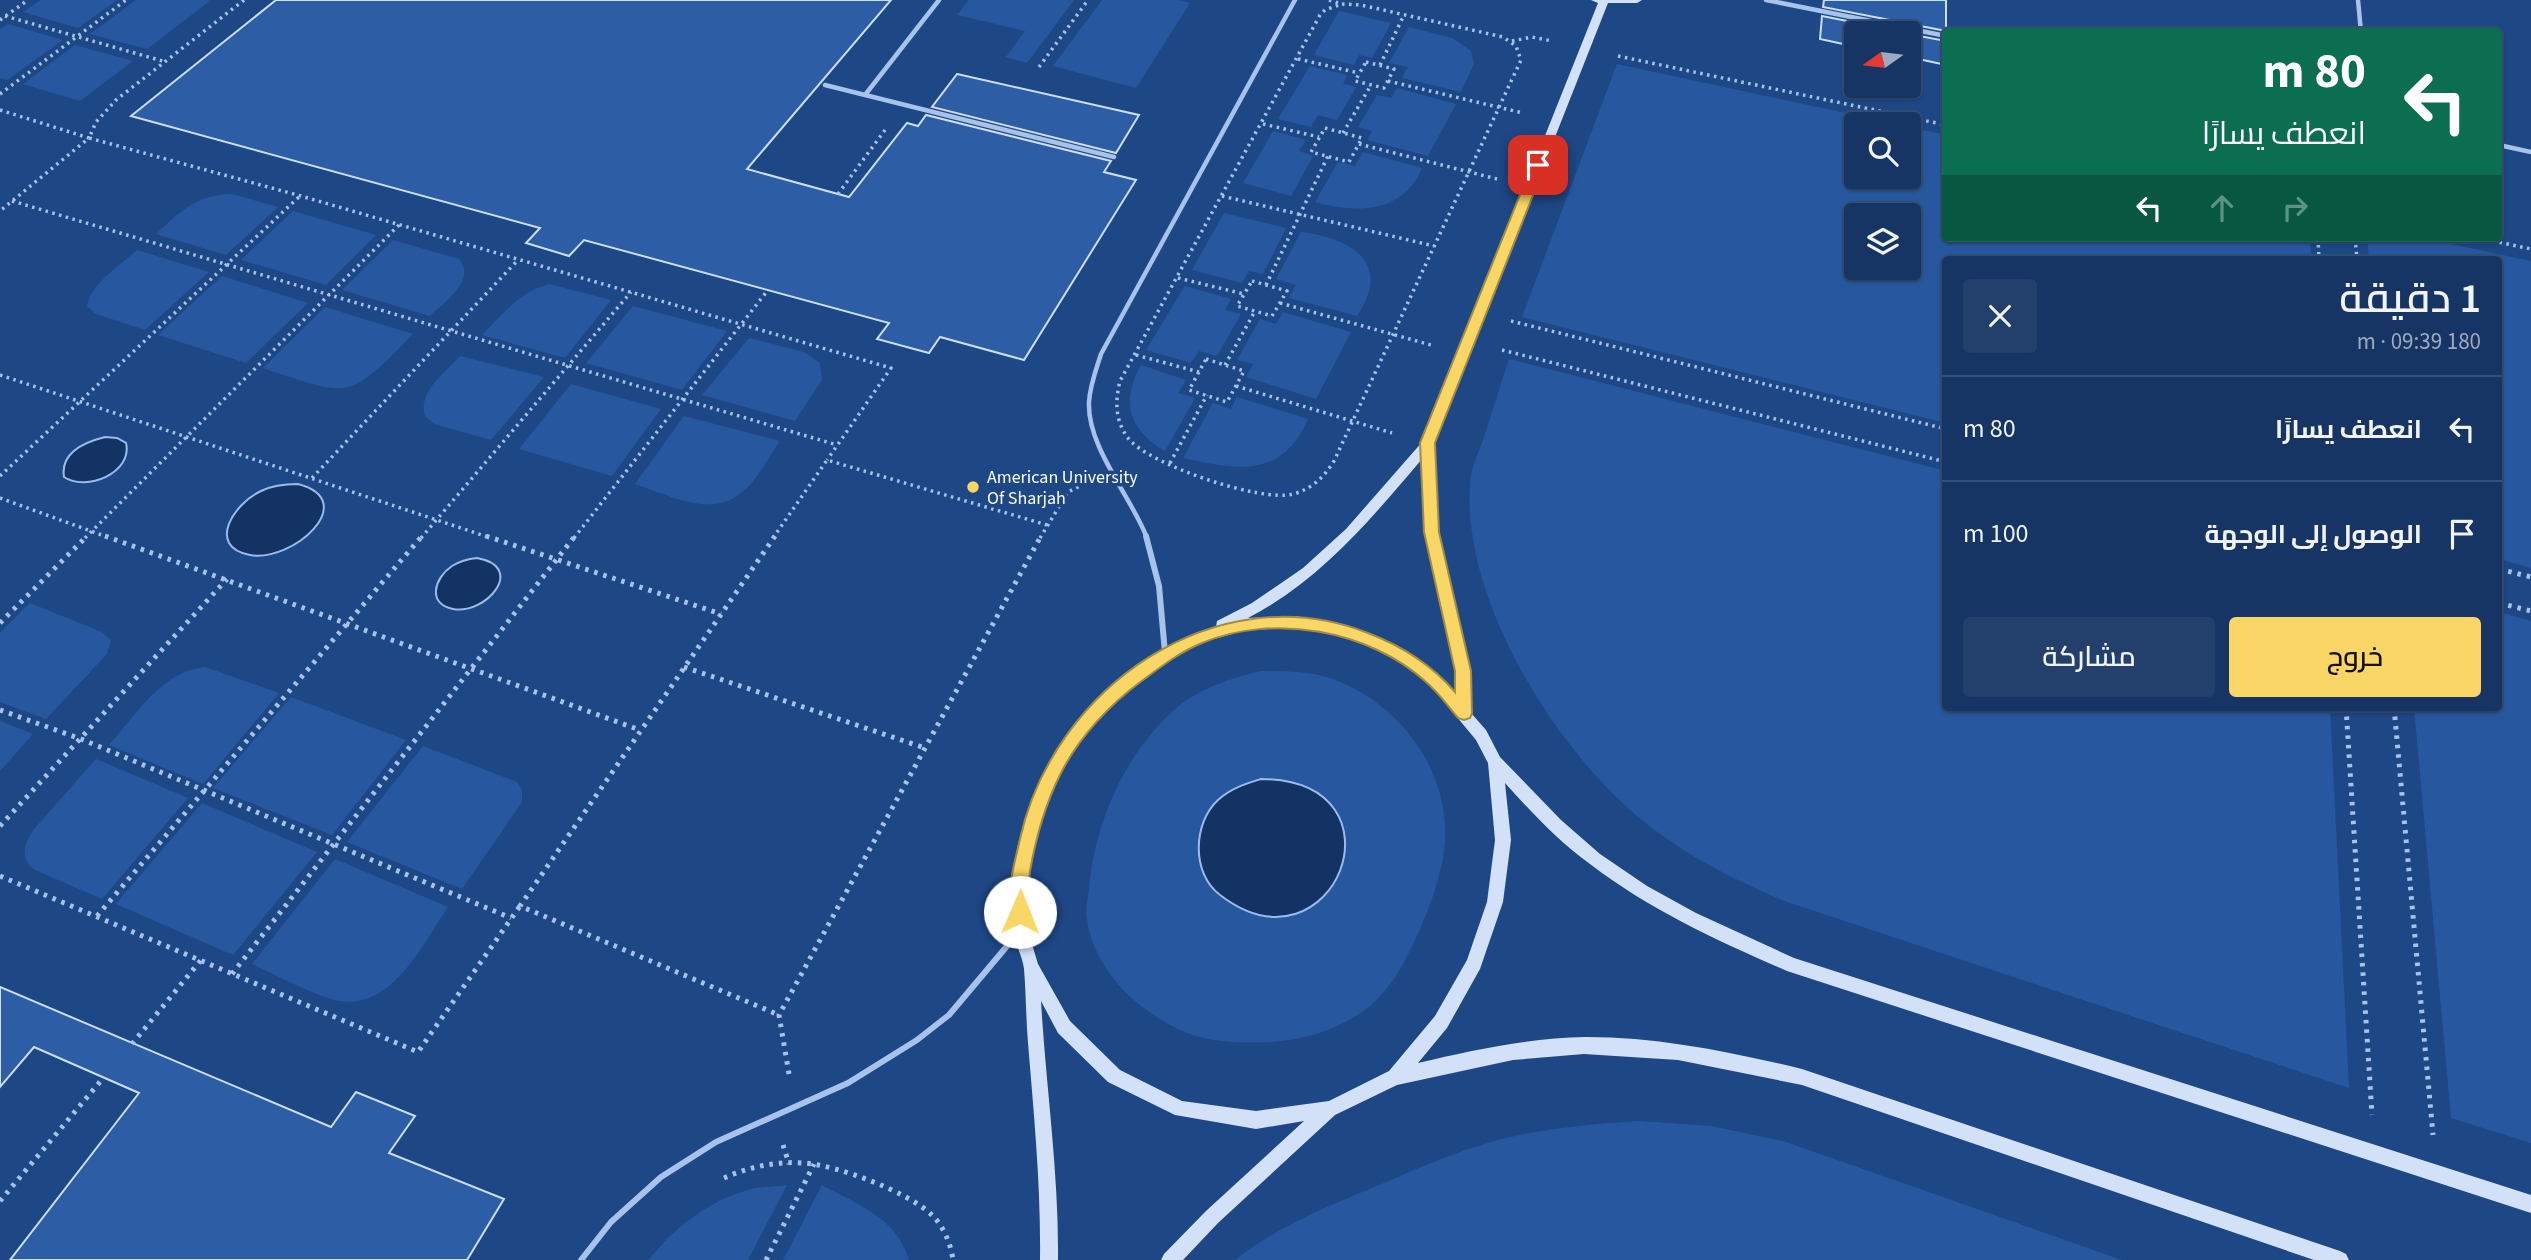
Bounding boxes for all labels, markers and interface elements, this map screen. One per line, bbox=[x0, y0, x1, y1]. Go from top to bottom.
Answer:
north arrow bbox=[1844, 21, 1922, 98]
map controls bbox=[1844, 21, 1921, 280]
text: 80 m bbox=[2262, 37, 2366, 107]
icon: left bbox=[2390, 56, 2481, 147]
text: انعطف يسارًا bbox=[2202, 111, 2366, 157]
button: search bbox=[1844, 112, 1921, 189]
pin bbox=[1508, 135, 1568, 195]
icon: arrive bbox=[1519, 146, 1557, 184]
icon: left bbox=[2130, 189, 2168, 227]
icon: ahead bbox=[2203, 189, 2241, 227]
icon: right bbox=[2276, 189, 2314, 227]
button: layers bbox=[1844, 203, 1921, 280]
text: 1 دقيقة bbox=[2339, 269, 2481, 329]
button: close bbox=[1963, 279, 2037, 353]
text: 180 m · 09:39 bbox=[2357, 325, 2481, 358]
text: 80 m bbox=[1963, 410, 2016, 447]
icon: left bbox=[2443, 410, 2481, 448]
text: انعطف يسارًا bbox=[2275, 411, 2422, 448]
place label: American University Of Sharjah bbox=[987, 465, 1138, 511]
marker: American University Of Sharjah bbox=[965, 479, 981, 495]
text: 100 m bbox=[1963, 515, 2029, 552]
icon: arrive bbox=[2443, 515, 2481, 553]
text: الوصول إلى الوجهة bbox=[2204, 516, 2422, 553]
button: مشاركة bbox=[1963, 617, 2215, 697]
button: خروج bbox=[2229, 617, 2481, 697]
position arrow bbox=[983, 875, 1057, 949]

